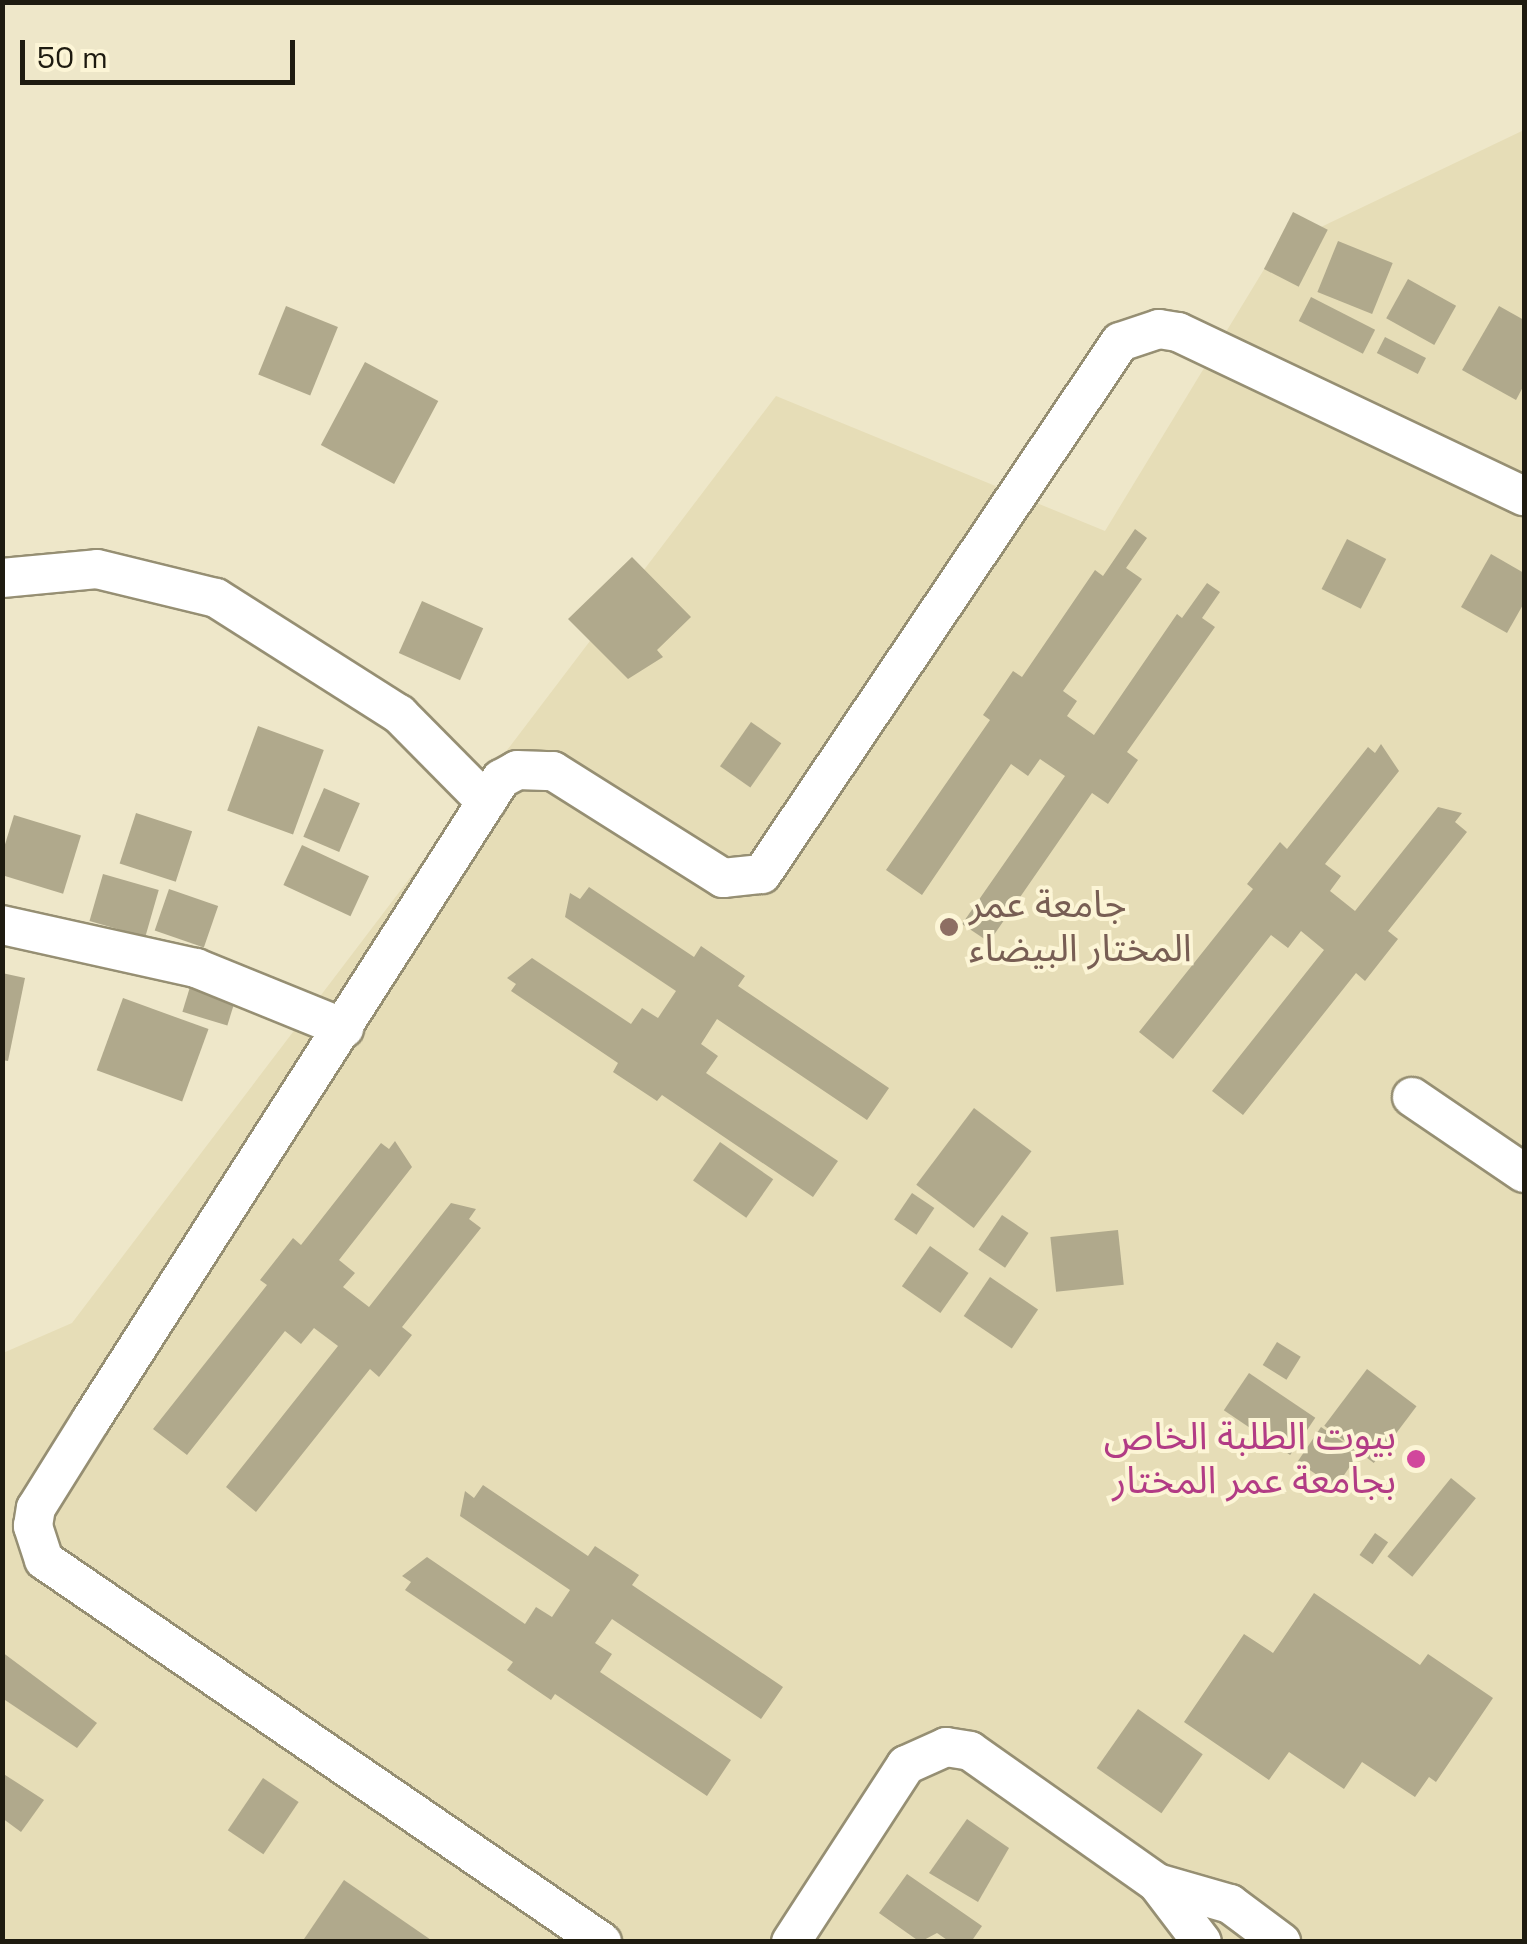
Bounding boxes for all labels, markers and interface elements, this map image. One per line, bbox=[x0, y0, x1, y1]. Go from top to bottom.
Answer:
scale bar bbox=[25, 20, 300, 82]
text: 50 m bbox=[37, 38, 108, 77]
place label: جامعة عمر المختار البيضاء bbox=[969, 882, 1192, 972]
marker: جامعة عمر المختار البيضاء bbox=[938, 916, 960, 938]
place label: بيوت الطلبة الخاص بجامعة عمر المختار bbox=[1104, 1414, 1396, 1504]
marker: بيوت الطلبة الخاص بجامعة عمر المختار bbox=[1405, 1448, 1427, 1470]

